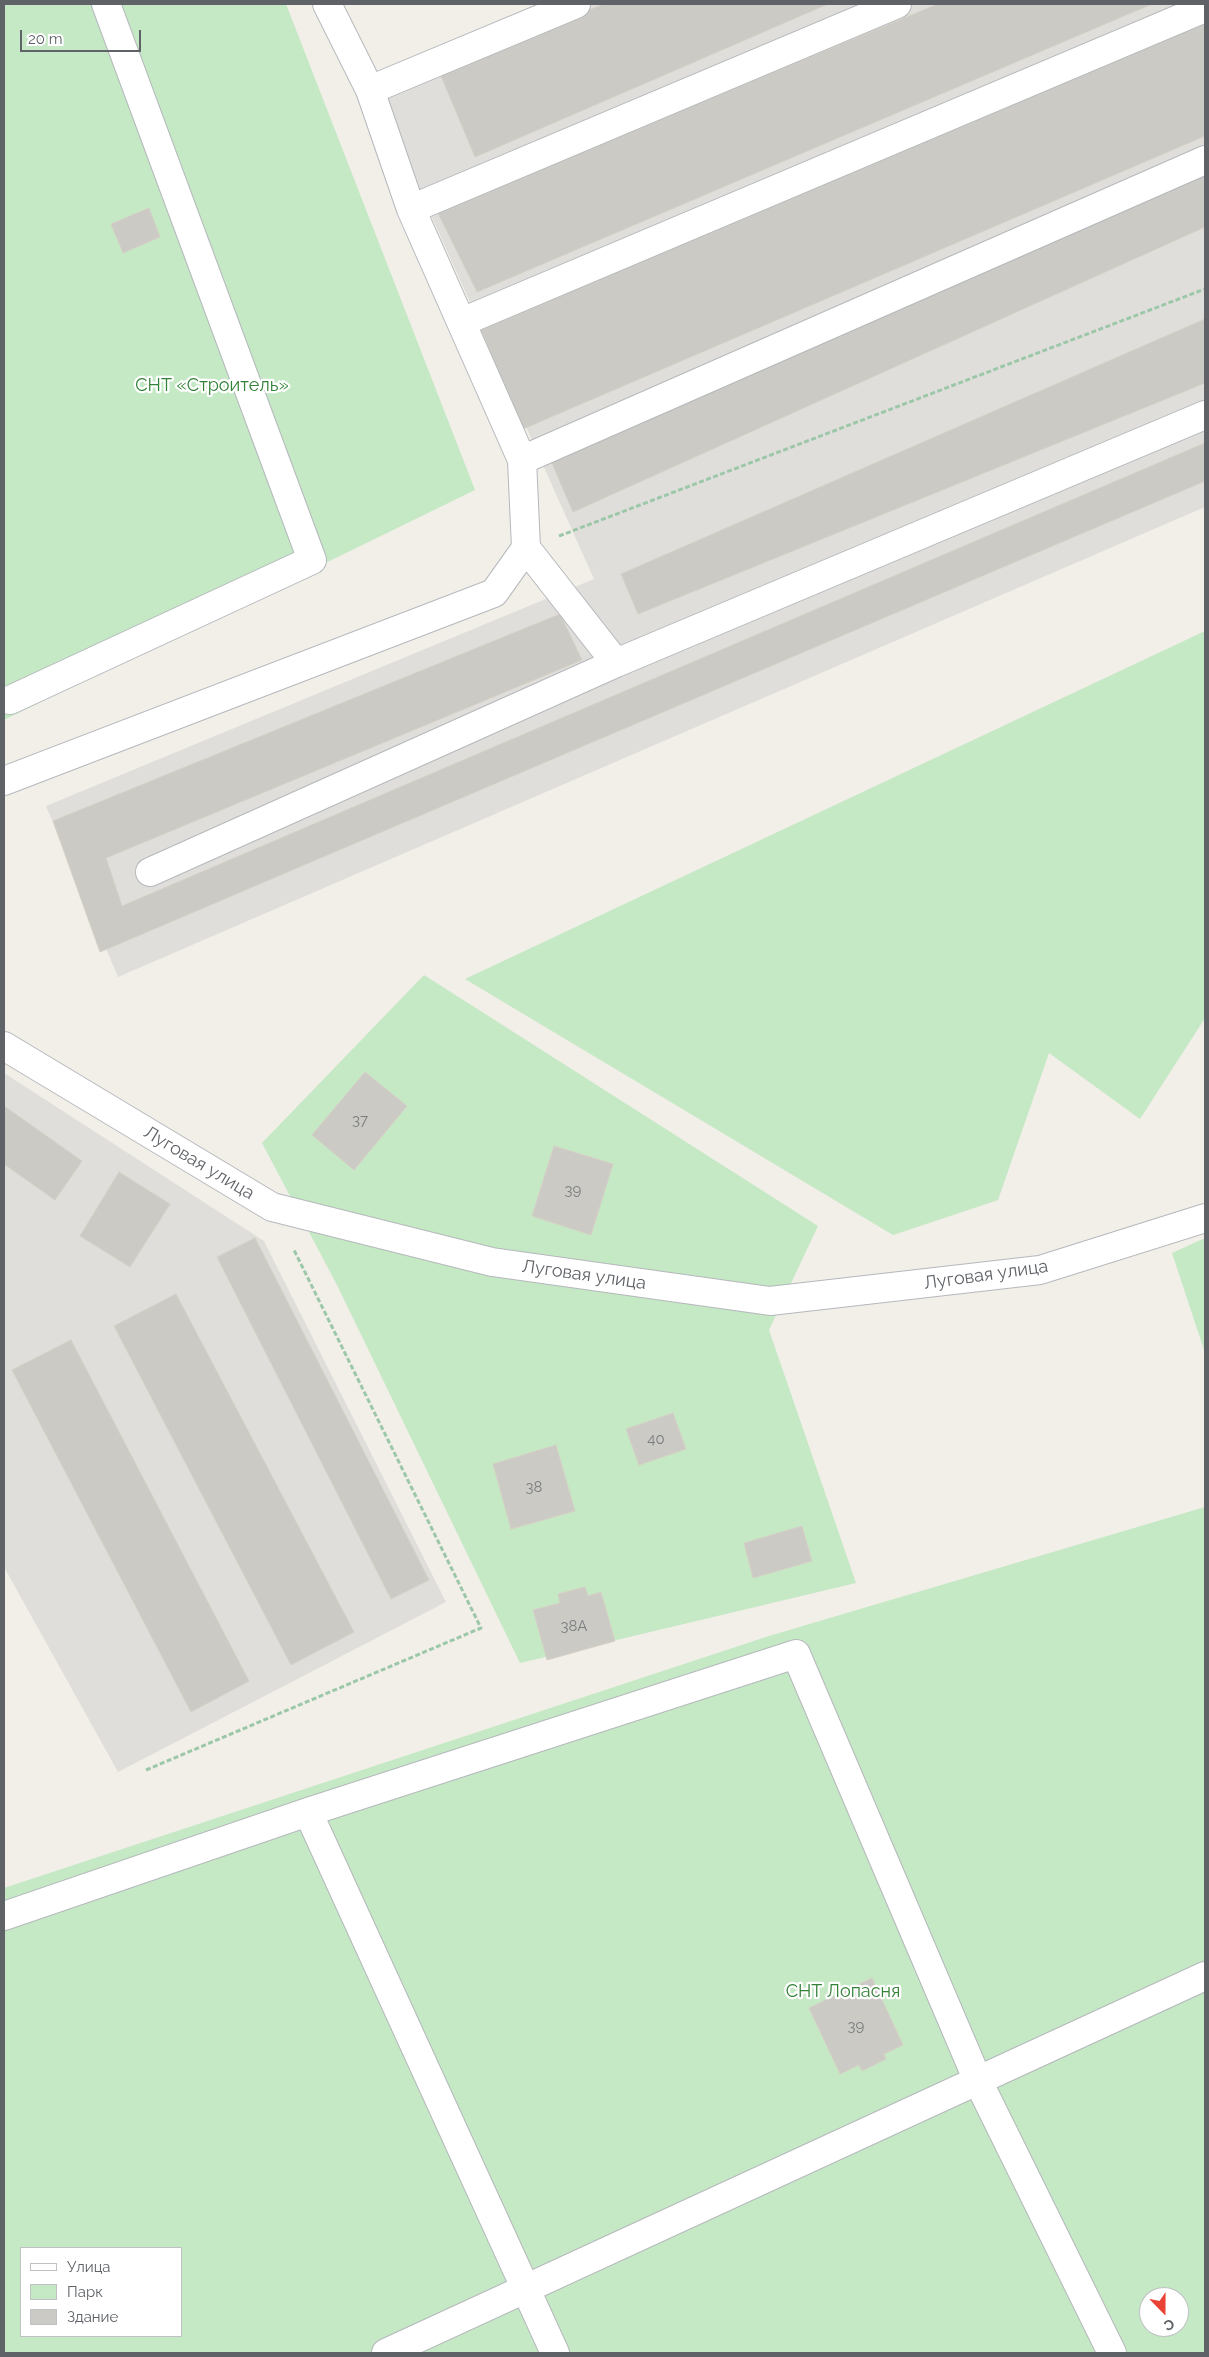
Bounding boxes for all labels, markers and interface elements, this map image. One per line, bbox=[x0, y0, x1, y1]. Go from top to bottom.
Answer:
scale bar bbox=[22, 20, 144, 52]
text: 20 m bbox=[28, 30, 63, 48]
park label: СНТ «Строитель» bbox=[135, 375, 289, 397]
house number: 37 bbox=[352, 1111, 368, 1129]
street label: Луговая улица bbox=[140, 1122, 258, 1204]
house number: 39 bbox=[565, 1181, 581, 1199]
street label: Луговая улица bbox=[521, 1256, 647, 1294]
street label: Луговая улица bbox=[923, 1256, 1049, 1294]
house number: 40 bbox=[647, 1430, 665, 1448]
house number: 38 bbox=[526, 1478, 542, 1496]
house number: 38А bbox=[561, 1617, 587, 1635]
park label: СНТ Лопасня bbox=[786, 1981, 900, 2003]
house number: 39 bbox=[848, 2017, 864, 2035]
legend bbox=[20, 2247, 182, 2337]
text: Улица bbox=[67, 2258, 111, 2276]
text: Парк bbox=[67, 2283, 103, 2301]
north arrow bbox=[1139, 2287, 1189, 2337]
text: Здание bbox=[67, 2308, 118, 2326]
text: С bbox=[1162, 2316, 1177, 2334]

